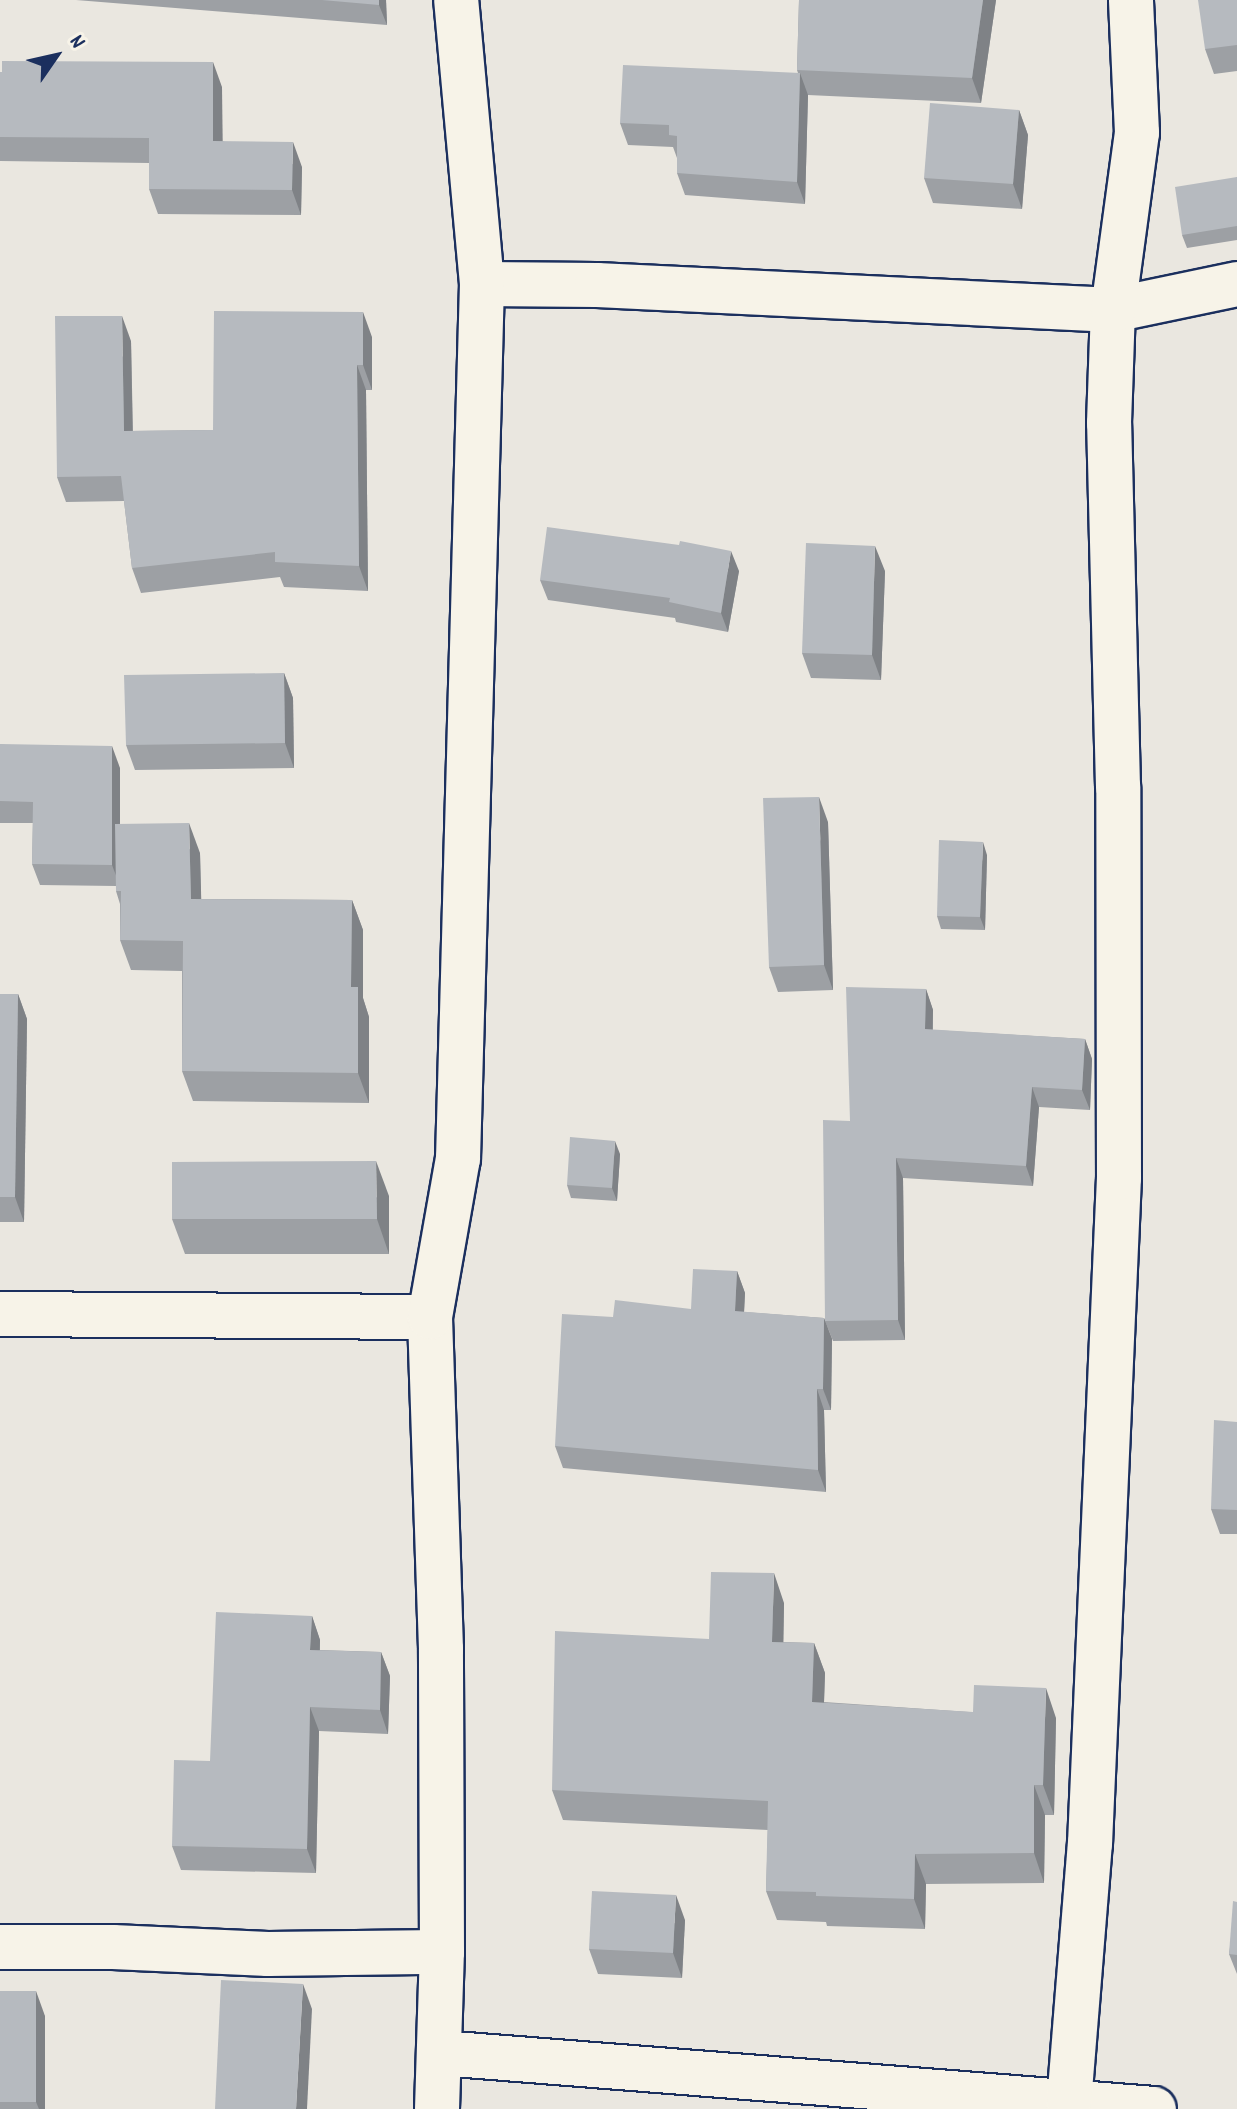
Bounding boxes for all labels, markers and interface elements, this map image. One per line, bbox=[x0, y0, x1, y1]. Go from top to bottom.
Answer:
north arrow bbox=[16, 16, 96, 96]
text: N bbox=[60, 29, 92, 55]

